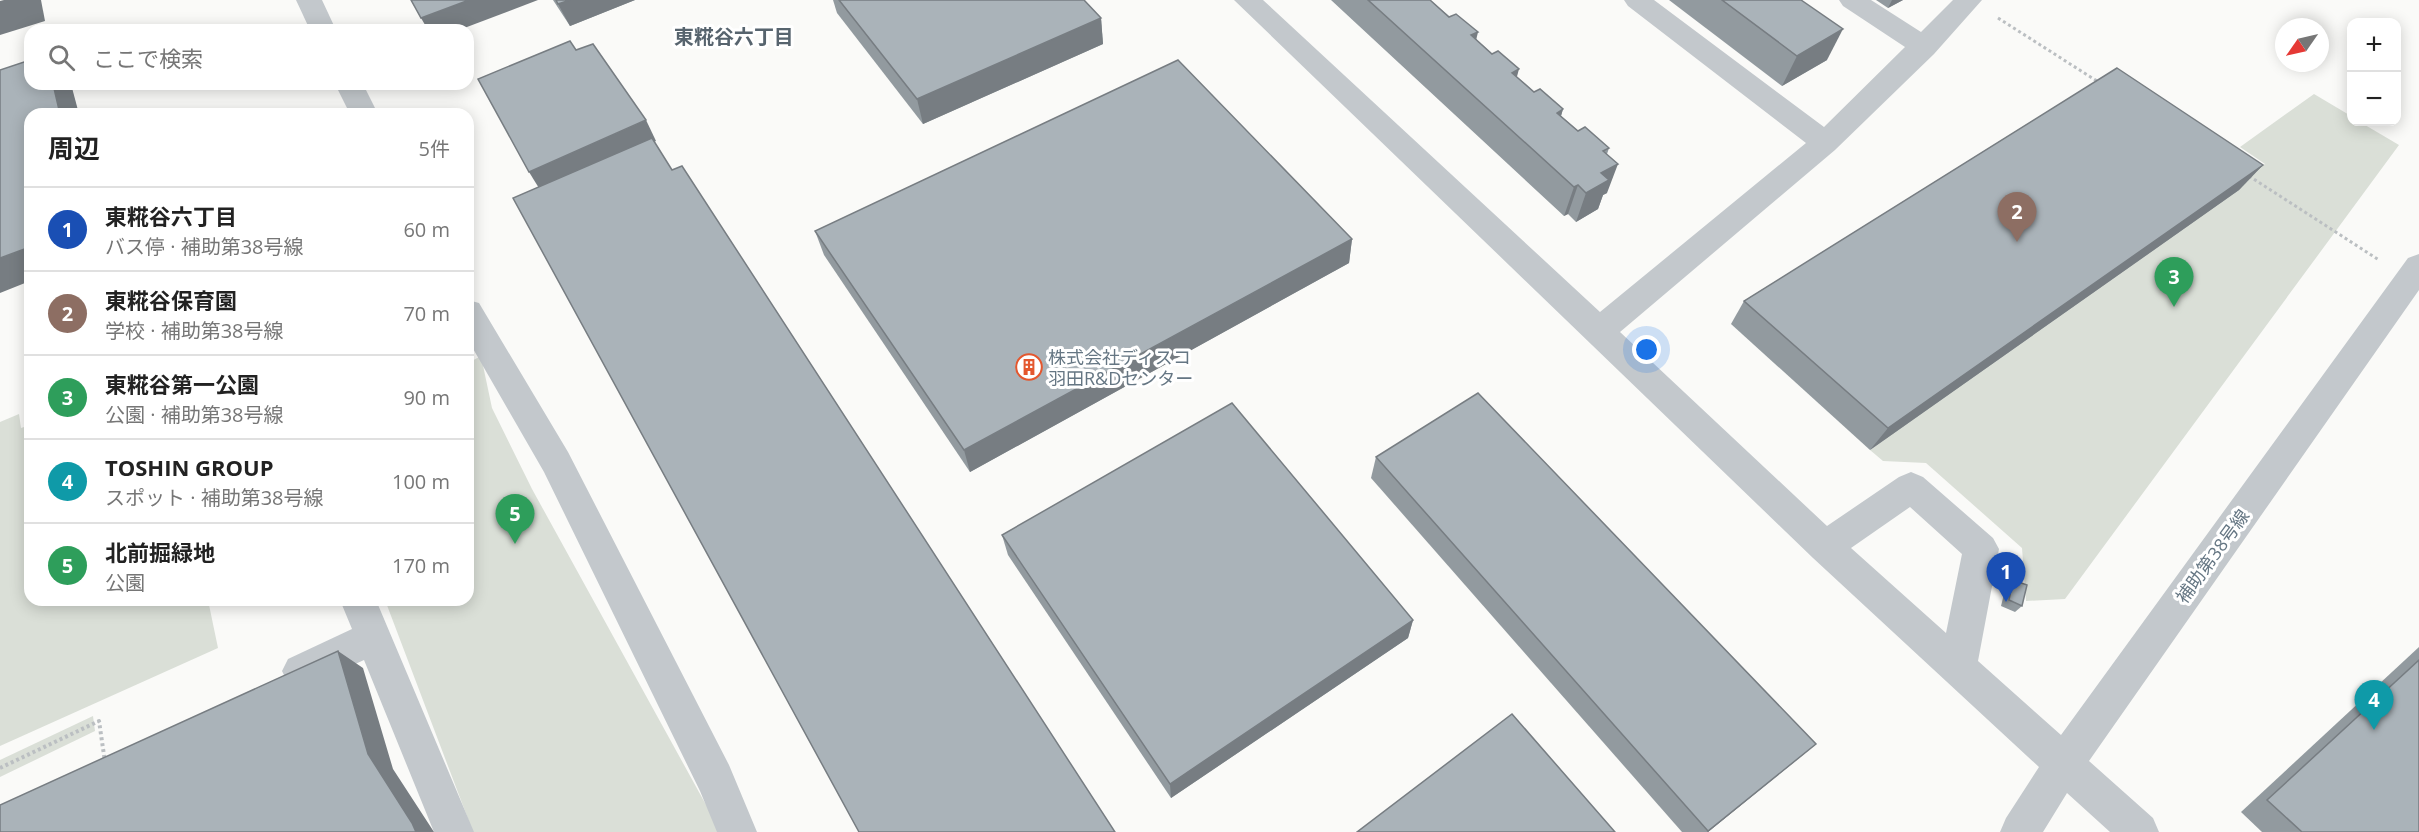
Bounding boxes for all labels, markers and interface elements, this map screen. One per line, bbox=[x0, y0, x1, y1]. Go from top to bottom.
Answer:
north arrow bbox=[2275, 18, 2329, 72]
map controls bbox=[2347, 18, 2401, 126]
button: + bbox=[2347, 18, 2401, 72]
district label: 東糀谷六丁目 bbox=[674, 23, 794, 50]
search box bbox=[24, 24, 474, 90]
icon: search bbox=[45, 41, 78, 74]
text: ここで検索 bbox=[93, 43, 203, 73]
button: − bbox=[2347, 72, 2401, 126]
text: 周辺 bbox=[48, 130, 100, 166]
text: 5件 bbox=[419, 135, 450, 162]
pin: 2 bbox=[1998, 192, 2036, 242]
text: 東糀谷六丁目 bbox=[105, 201, 237, 231]
text: 1 bbox=[62, 216, 73, 243]
text: 60 m bbox=[403, 216, 450, 243]
text: バス停 · 補助第38号線 bbox=[105, 233, 304, 260]
pin: 3 bbox=[2154, 258, 2194, 307]
text: 東糀谷保育園 bbox=[105, 285, 237, 315]
text: 2 bbox=[62, 300, 73, 327]
text: 70 m bbox=[403, 300, 450, 327]
text: 学校 · 補助第38号線 bbox=[105, 317, 284, 344]
your location bbox=[1632, 335, 1661, 364]
place label: 株式会社ディスコ 羽田R&Dセンター bbox=[1048, 345, 1193, 390]
building icon: 株式会社ディスコ 羽田R&Dセンター bbox=[1014, 352, 1044, 382]
text: 東糀谷第一公園 bbox=[105, 369, 259, 399]
text: 3 bbox=[62, 384, 73, 411]
text: 90 m bbox=[403, 384, 450, 411]
text: 公園 · 補助第38号線 bbox=[105, 401, 284, 428]
text: TOSHIN GROUP bbox=[105, 452, 274, 482]
text: 4 bbox=[62, 468, 73, 495]
text: 100 m bbox=[392, 468, 450, 495]
text: スポット · 補助第38号線 bbox=[105, 484, 324, 511]
pin: 5 bbox=[496, 494, 534, 544]
street label: 補助第38号線 bbox=[2170, 504, 2254, 608]
text: 北前掘緑地 bbox=[105, 537, 215, 567]
text: 5 bbox=[62, 552, 73, 579]
text: 170 m bbox=[392, 552, 450, 579]
pin: 1 bbox=[1986, 552, 2026, 602]
text: 公園 bbox=[105, 569, 145, 596]
pin: 4 bbox=[2354, 680, 2394, 730]

